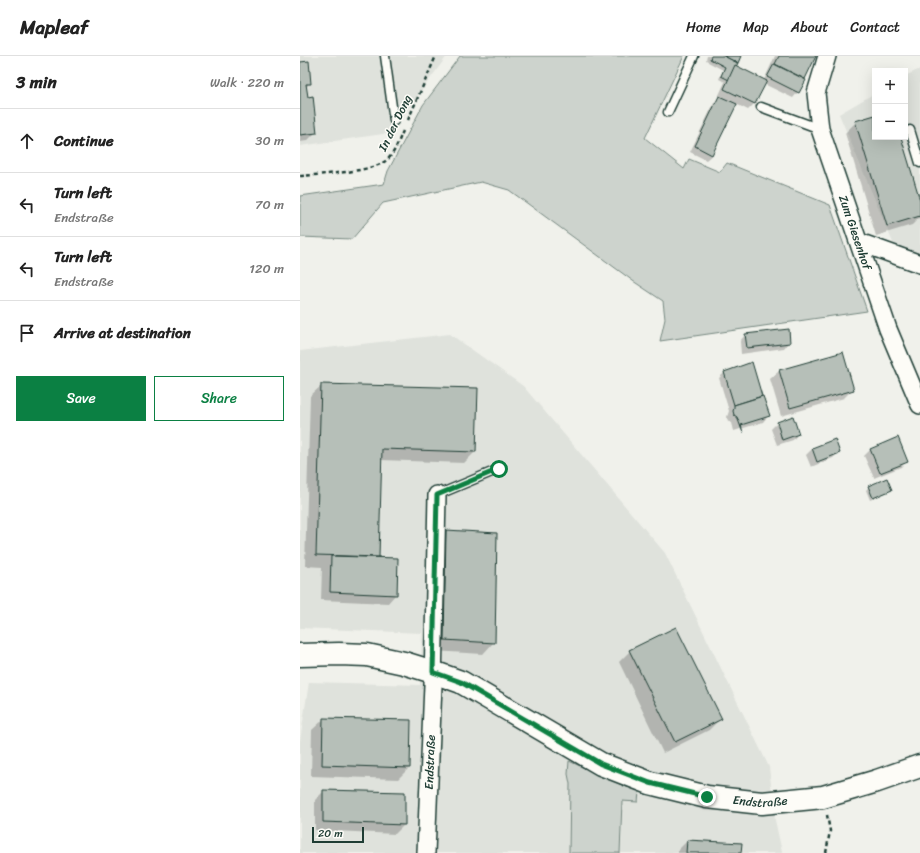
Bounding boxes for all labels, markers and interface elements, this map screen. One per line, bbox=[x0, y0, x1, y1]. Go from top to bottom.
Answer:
text: Mapleaf bbox=[20, 11, 88, 44]
text: Home bbox=[686, 15, 721, 40]
text: Map bbox=[743, 15, 769, 40]
text: About bbox=[791, 15, 828, 40]
text: Contact bbox=[850, 15, 900, 40]
text: 3 min bbox=[16, 67, 57, 97]
map controls bbox=[872, 68, 908, 140]
button: + bbox=[872, 68, 908, 104]
text: Walk · 220 m bbox=[210, 71, 284, 94]
street label: In der Dong bbox=[371, 91, 418, 156]
button: − bbox=[872, 104, 908, 140]
text: Continue bbox=[54, 128, 114, 154]
text: 30 m bbox=[255, 129, 284, 152]
icon: ahead bbox=[16, 130, 38, 152]
text: Turn left bbox=[54, 180, 112, 206]
street label: Zum Giesenhof bbox=[832, 192, 879, 274]
text: 70 m bbox=[255, 193, 284, 216]
icon: left bbox=[16, 194, 38, 216]
text: Endstraße bbox=[54, 206, 114, 229]
text: Turn left bbox=[54, 244, 112, 270]
text: 120 m bbox=[249, 257, 284, 280]
icon: left bbox=[16, 258, 38, 280]
text: Endstraße bbox=[54, 270, 114, 293]
text: Arrive at destination bbox=[54, 320, 191, 346]
icon: arrive bbox=[16, 322, 38, 344]
button: Save bbox=[16, 376, 146, 421]
button: Share bbox=[154, 376, 284, 421]
route start bbox=[490, 460, 508, 478]
street label: Endstraße bbox=[418, 734, 442, 790]
route end bbox=[698, 788, 716, 806]
street label: Endstraße bbox=[732, 789, 789, 814]
text: 20 m bbox=[318, 824, 343, 843]
scale bar bbox=[312, 825, 364, 844]

